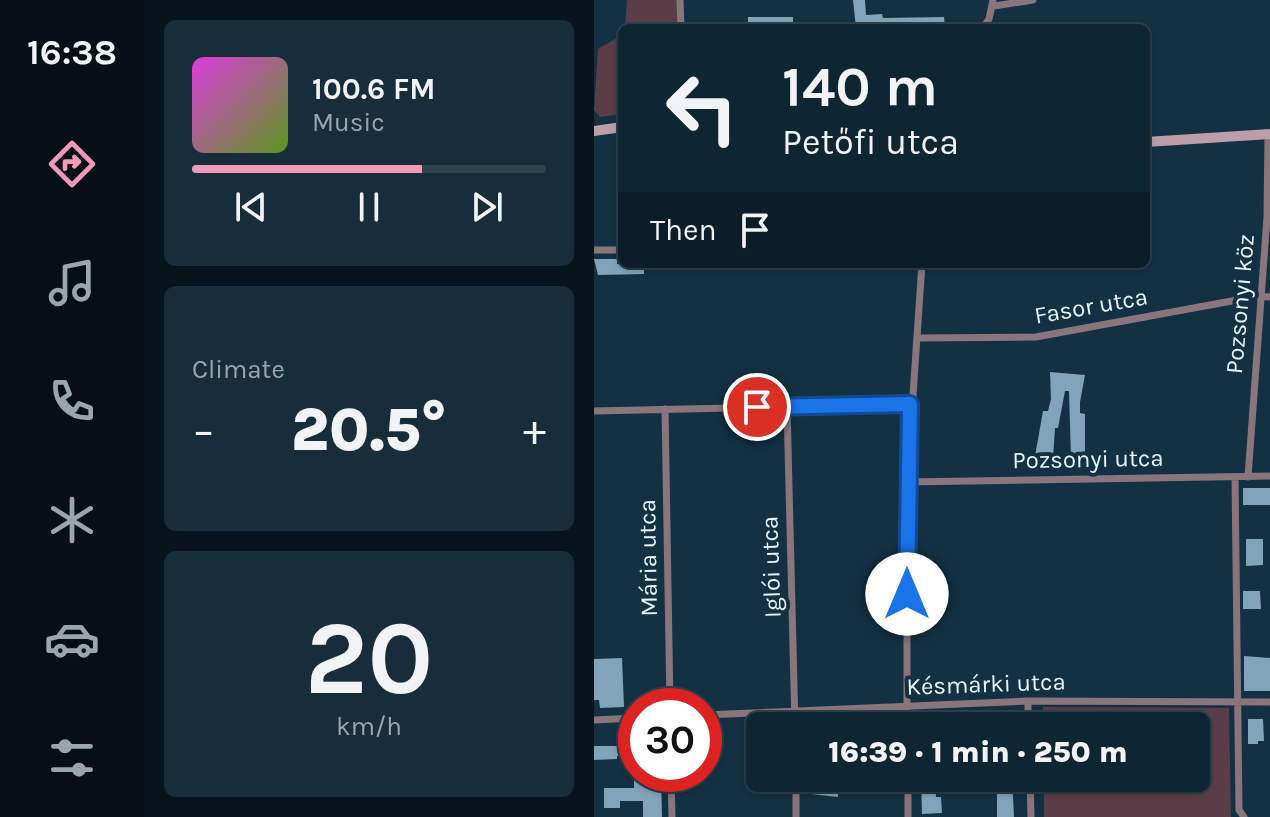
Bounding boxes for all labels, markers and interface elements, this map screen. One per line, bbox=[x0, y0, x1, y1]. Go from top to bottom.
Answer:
text: 16:38 bbox=[27, 31, 117, 73]
text: 140 m bbox=[782, 54, 938, 119]
icon: left bbox=[650, 56, 754, 160]
text: 100.6 FM bbox=[312, 71, 436, 107]
text: Music bbox=[312, 107, 385, 138]
text: Petőfi utca bbox=[782, 121, 959, 163]
icon: directions bbox=[44, 136, 100, 192]
icon: previous bbox=[229, 185, 273, 229]
icon: pause bbox=[347, 185, 391, 229]
icon: next bbox=[465, 185, 509, 229]
icon: arrive bbox=[733, 208, 777, 252]
text: Then bbox=[650, 212, 717, 248]
street label: Pozsonyi köz bbox=[1220, 233, 1260, 375]
icon: music bbox=[44, 255, 100, 311]
street label: Fasor utca bbox=[1032, 282, 1150, 330]
text: Climate bbox=[192, 354, 285, 385]
icon: phone bbox=[44, 373, 100, 429]
pin bbox=[723, 373, 791, 441]
icon: arrive bbox=[735, 385, 779, 429]
text: 20.5° bbox=[291, 395, 447, 465]
text: − bbox=[192, 405, 215, 456]
text: + bbox=[523, 405, 546, 456]
street label: Pozsonyi utca bbox=[1012, 444, 1164, 474]
icon: climate bbox=[44, 492, 100, 548]
street label: Mária utca bbox=[633, 499, 663, 617]
street label: Iglói utca bbox=[755, 515, 787, 619]
position arrow bbox=[865, 552, 949, 636]
text: 20 bbox=[305, 598, 433, 719]
icon: car bbox=[44, 611, 100, 667]
street label: Késmárki utca bbox=[906, 667, 1066, 701]
speed limit sign: 30 bbox=[618, 688, 722, 792]
text: km/h bbox=[336, 711, 402, 742]
icon: filters bbox=[44, 730, 100, 786]
text: 16:39 · 1 min · 250 m bbox=[828, 734, 1128, 770]

